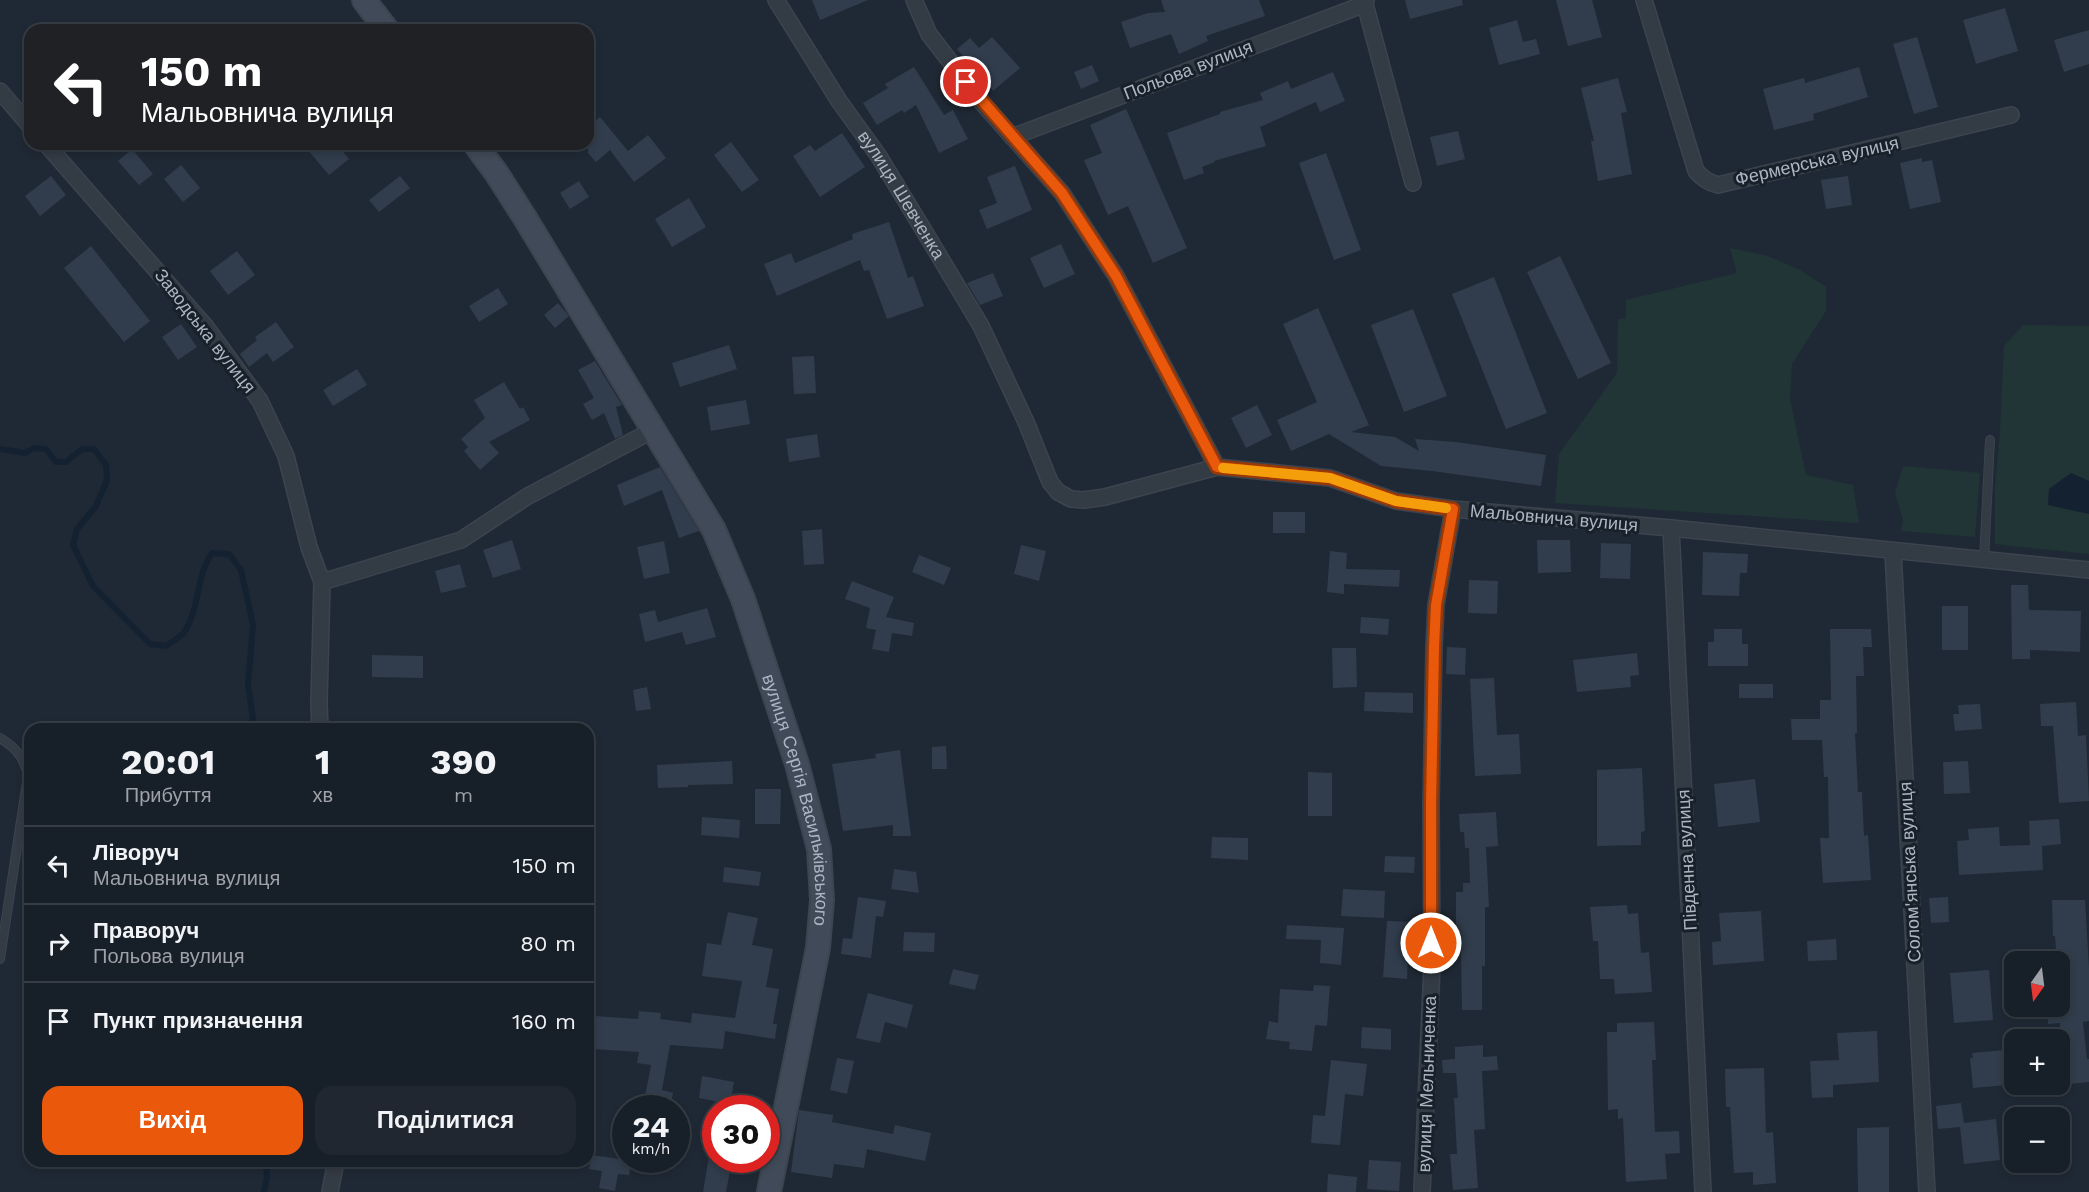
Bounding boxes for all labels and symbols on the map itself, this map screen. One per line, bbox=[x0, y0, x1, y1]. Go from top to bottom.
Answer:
street label: Польова вулиця bbox=[1120, 35, 1255, 104]
pin bbox=[940, 56, 991, 107]
street label: вулиця Шевченка bbox=[854, 126, 950, 264]
street label: Фермерська вулиця bbox=[1733, 131, 1901, 190]
street label: Заводська вулиця bbox=[150, 265, 260, 397]
street label: Мальовнича вулиця bbox=[1469, 500, 1639, 535]
street label: вулиця Сергія Васильківського bbox=[758, 671, 833, 927]
street label: Солом'янська вулиця bbox=[1894, 781, 1925, 963]
street label: Південна вулиця bbox=[1672, 789, 1701, 931]
position arrow bbox=[1399, 911, 1463, 975]
north arrow bbox=[2004, 951, 2070, 1017]
street label: вулиця Мельниченка bbox=[1413, 994, 1440, 1173]
speed limit sign: 30 bbox=[702, 1095, 780, 1173]

